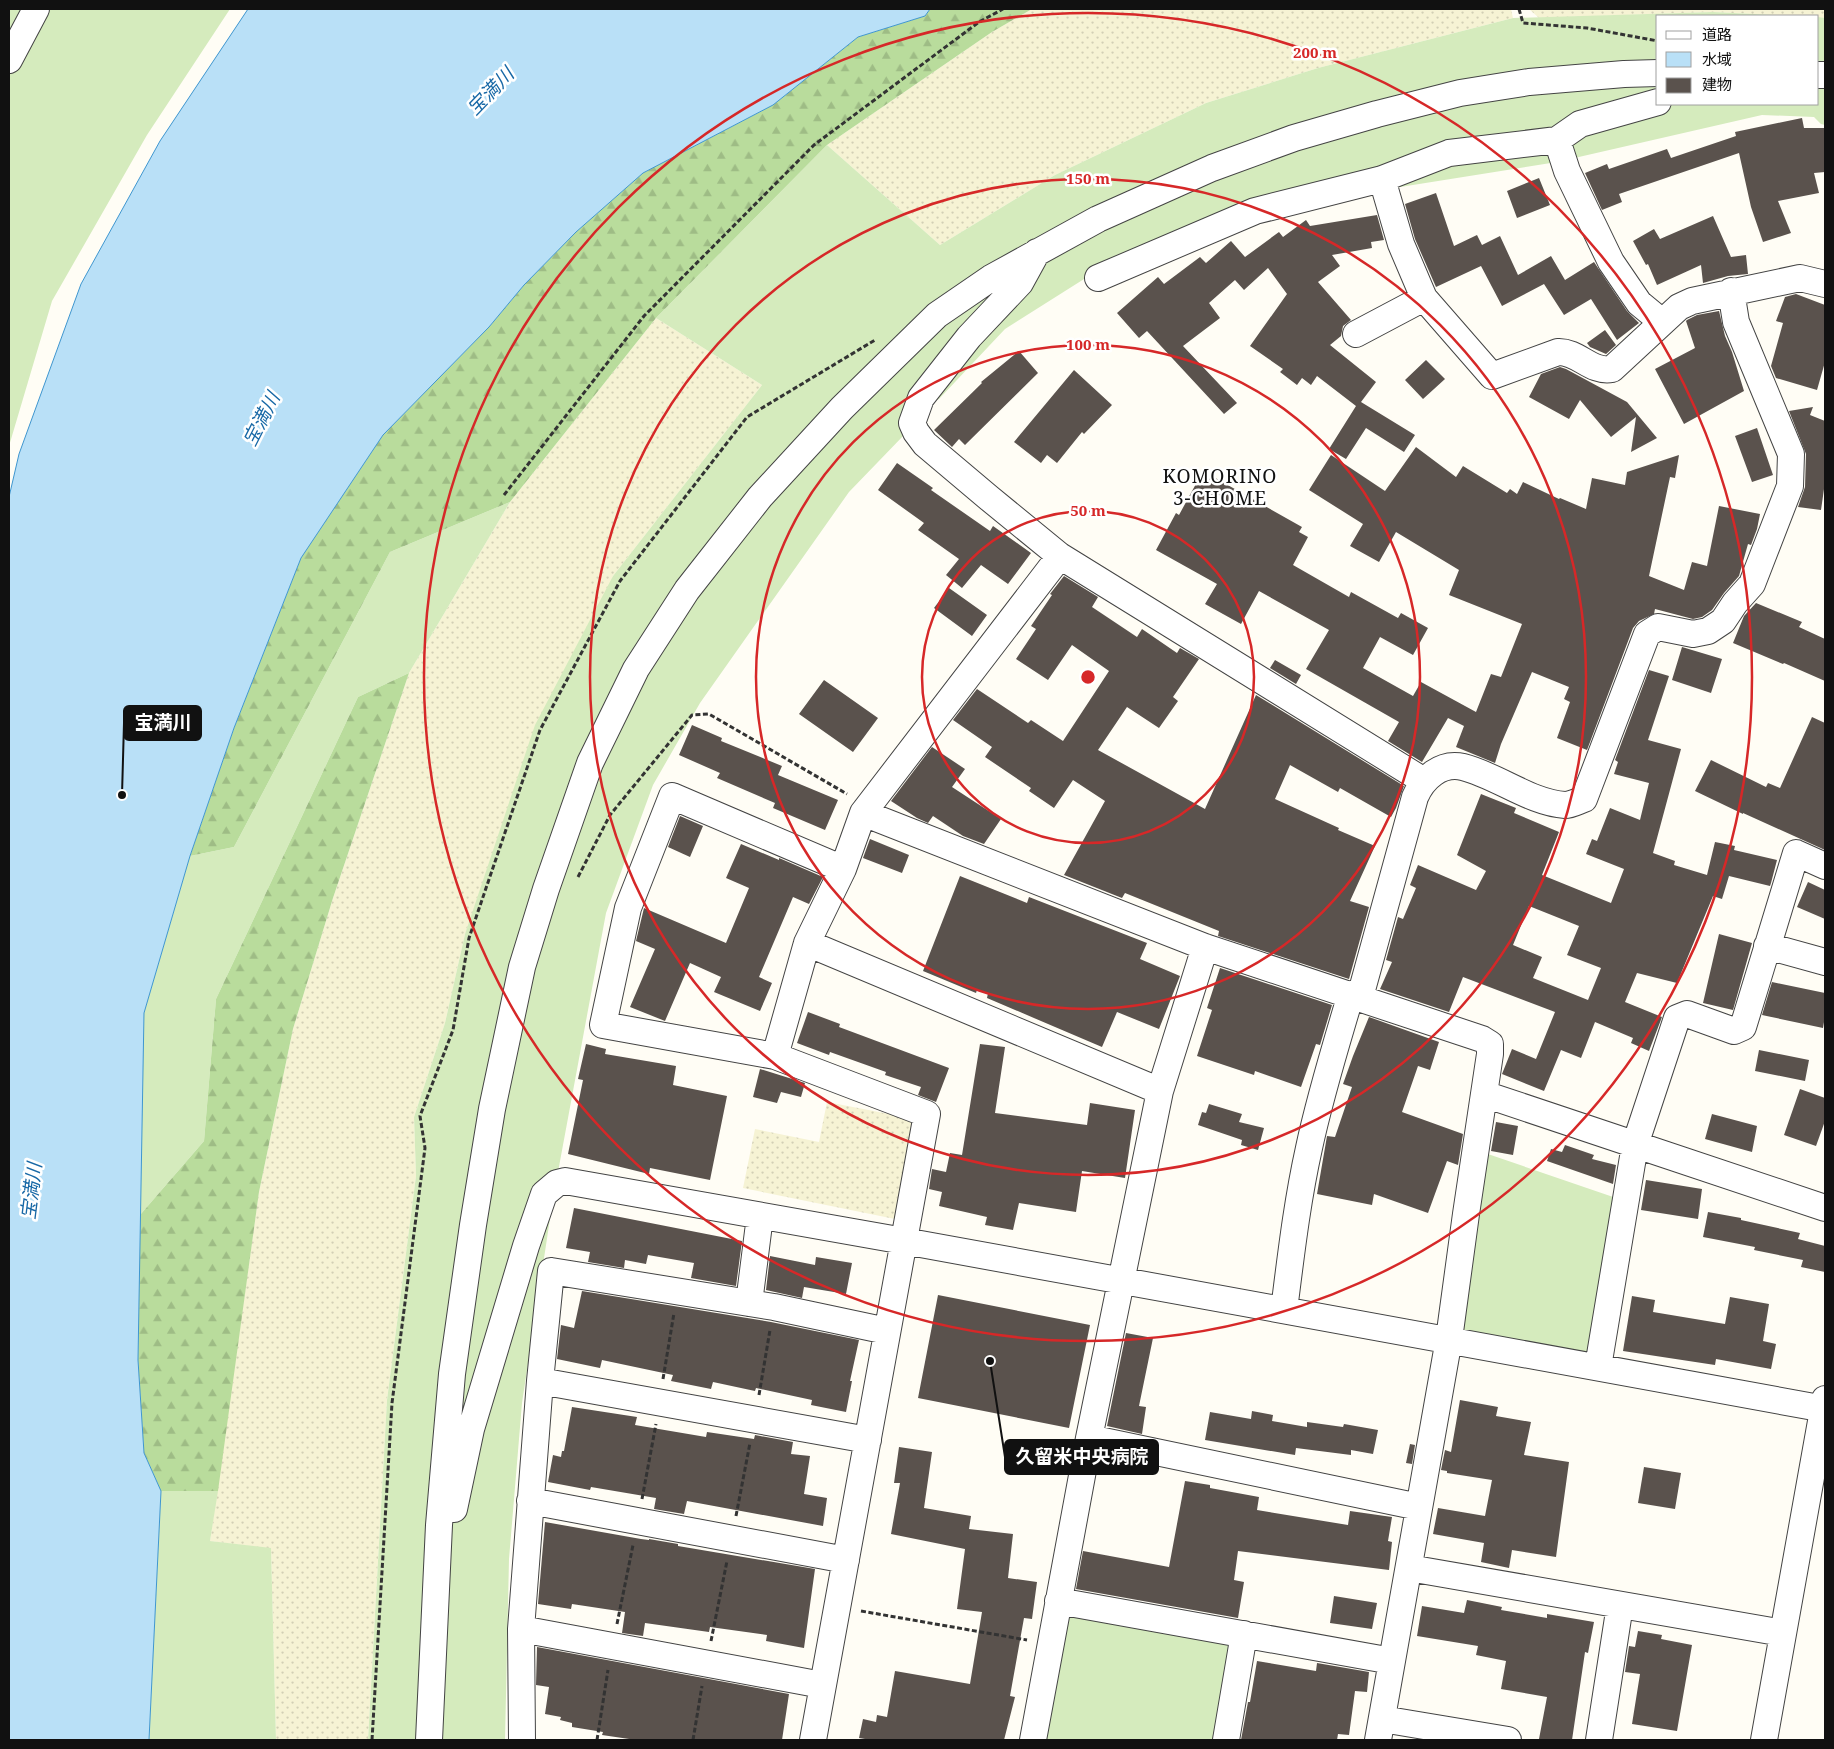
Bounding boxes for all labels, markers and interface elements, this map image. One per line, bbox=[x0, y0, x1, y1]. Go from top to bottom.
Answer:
legend bbox=[1656, 15, 1819, 105]
text: 道路 bbox=[1702, 24, 1732, 44]
text: 200 m bbox=[1293, 42, 1337, 62]
text: 水域 bbox=[1702, 49, 1732, 69]
water label: 宝満川 bbox=[461, 60, 521, 121]
text: 建物 bbox=[1702, 74, 1732, 94]
text: 150 m bbox=[1066, 168, 1110, 188]
text: 100 m bbox=[1066, 334, 1110, 354]
water label: 宝満川 bbox=[236, 386, 286, 450]
district label: KOMORINO 3-CHOME bbox=[1163, 463, 1277, 511]
text: 50 m bbox=[1070, 500, 1106, 520]
centre of rings bbox=[1079, 668, 1097, 686]
callout: 宝満川 bbox=[124, 706, 201, 740]
text: 宝満川 bbox=[134, 709, 192, 735]
water label: 宝満川 bbox=[15, 1159, 48, 1221]
callout: 久留米中央病院 bbox=[1005, 1440, 1158, 1474]
text: 久留米中央病院 bbox=[1015, 1443, 1149, 1469]

